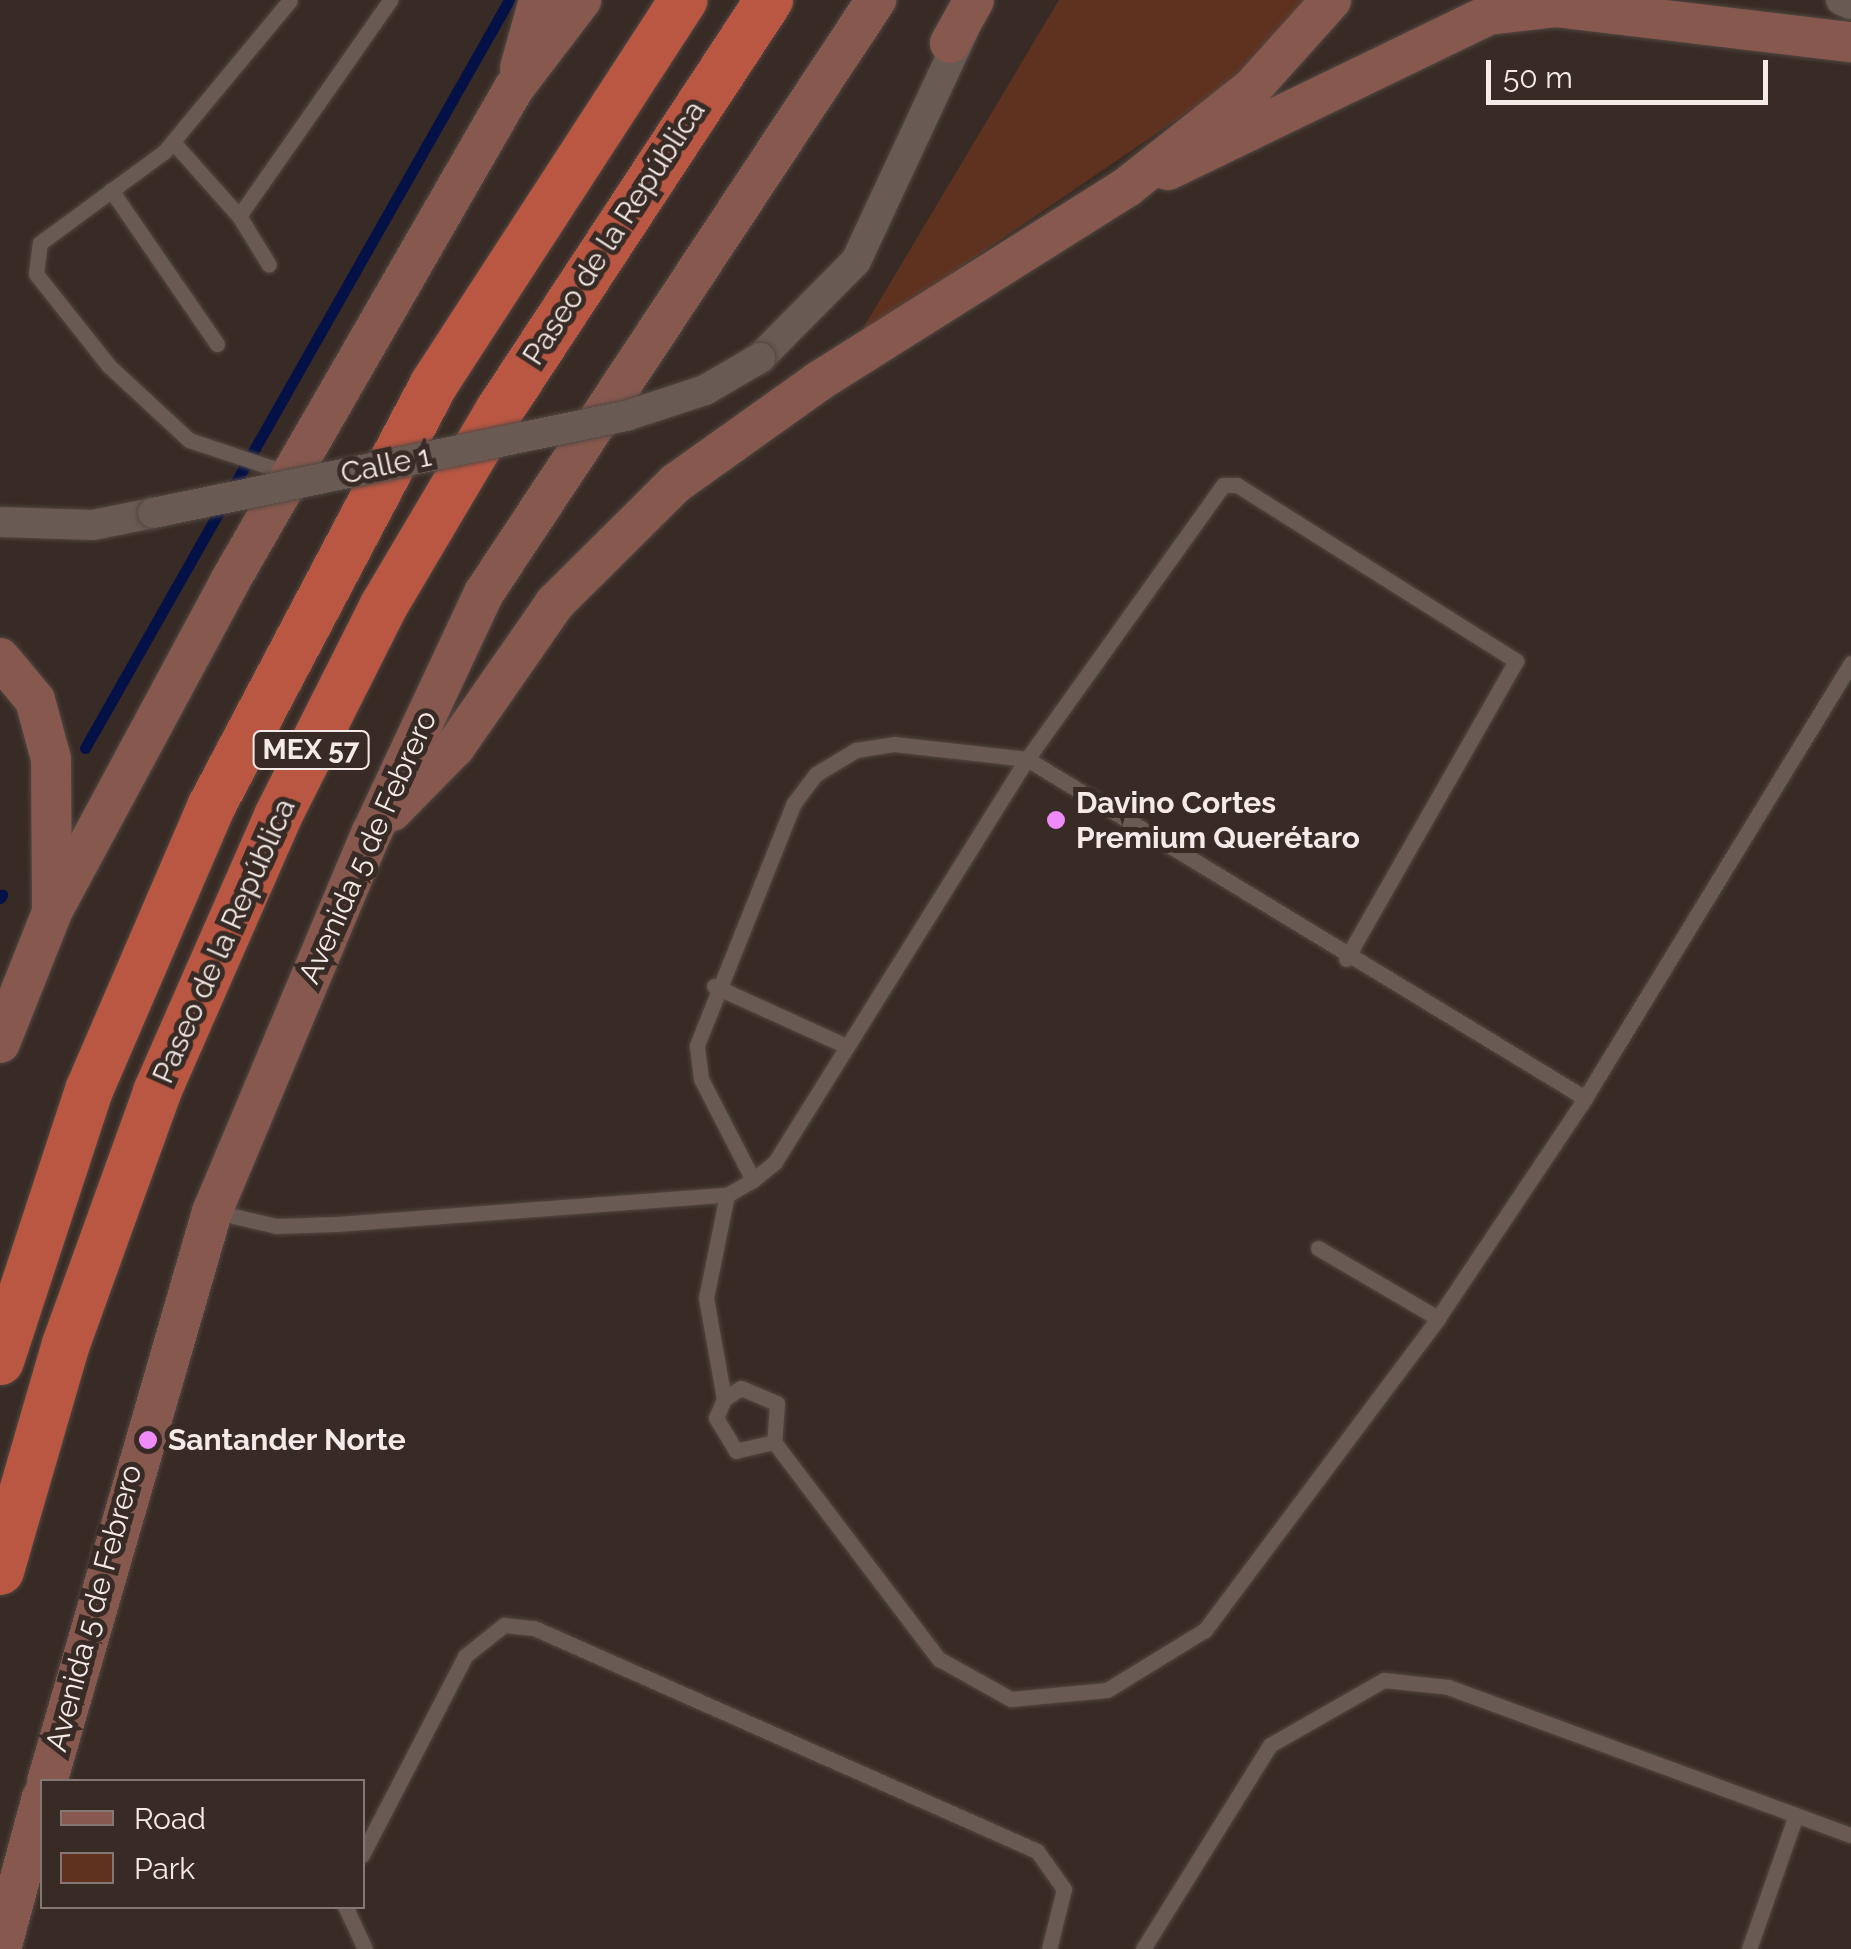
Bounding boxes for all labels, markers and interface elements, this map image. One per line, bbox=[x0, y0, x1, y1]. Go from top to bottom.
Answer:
scale bar bbox=[1491, 40, 1774, 102]
text: 50 m bbox=[1503, 60, 1573, 95]
street label: Paseo de la República bbox=[515, 94, 713, 372]
street label: Calle 1 bbox=[338, 438, 434, 492]
street label: Avenida 5 de Febrero bbox=[291, 705, 445, 989]
road number: MEX 57 bbox=[251, 727, 371, 773]
place label: Davino Cortes Premium Querétaro bbox=[1076, 785, 1360, 856]
street label: Paseo de la República bbox=[145, 793, 303, 1089]
marker: Davino Cortes Premium Querétaro bbox=[1045, 809, 1067, 831]
place label: Santander Norte bbox=[168, 1422, 406, 1458]
marker: Santander Norte bbox=[137, 1429, 159, 1451]
street label: Avenida 5 de Febrero bbox=[38, 1461, 150, 1755]
legend bbox=[40, 1779, 365, 1909]
text: Road bbox=[134, 1801, 206, 1836]
text: Park bbox=[134, 1851, 195, 1886]

